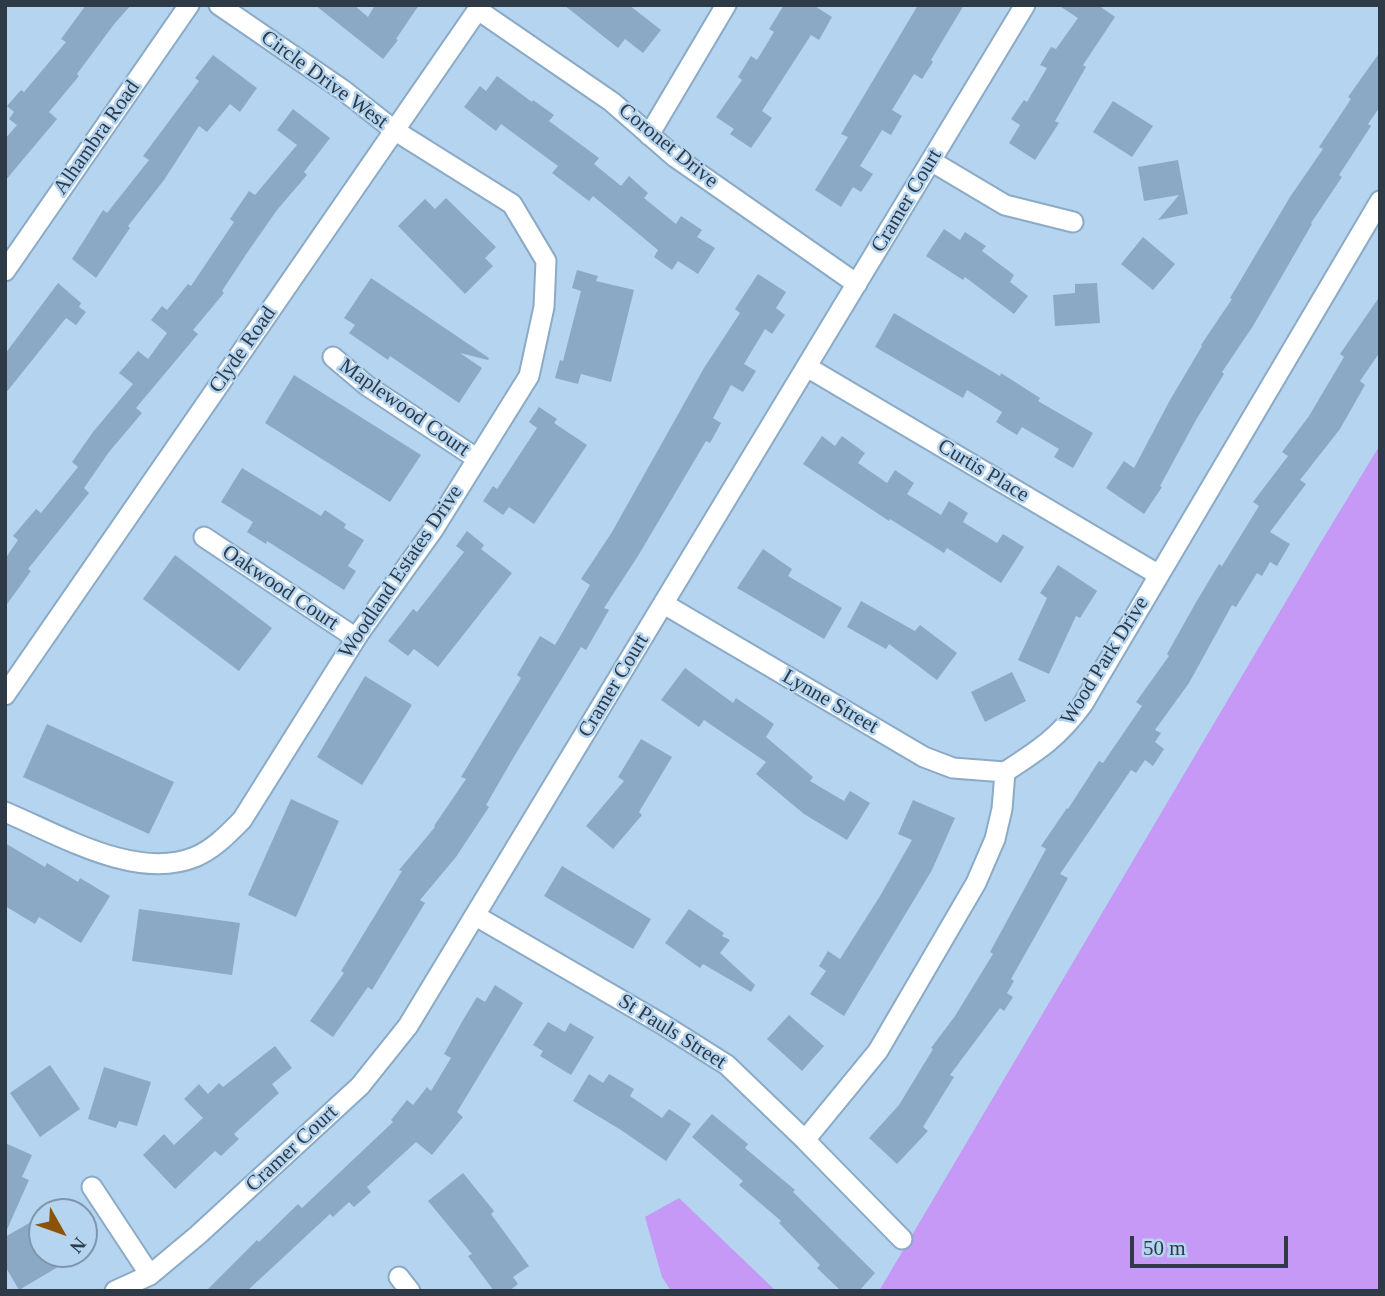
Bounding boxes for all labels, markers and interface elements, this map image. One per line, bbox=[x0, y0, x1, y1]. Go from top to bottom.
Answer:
street label: Circle Drive West bbox=[255, 25, 393, 135]
street label: Alhambra Road bbox=[48, 76, 146, 200]
street label: Coronet Drive bbox=[613, 98, 723, 194]
street label: Cramer Court bbox=[866, 145, 948, 257]
street label: Clyde Road bbox=[204, 302, 282, 398]
street label: Maplewood Court bbox=[334, 354, 474, 462]
street label: Curtis Place bbox=[933, 434, 1033, 508]
street label: Woodland Estates Drive bbox=[334, 481, 468, 663]
street label: Oakwood Court bbox=[217, 540, 343, 636]
street label: Wood Park Drive bbox=[1056, 592, 1154, 730]
street label: Cramer Court bbox=[573, 630, 655, 742]
street label: Lynne Street bbox=[777, 664, 883, 740]
street label: St Pauls Street bbox=[613, 989, 731, 1075]
street label: Cramer Court bbox=[241, 1100, 343, 1198]
north arrow bbox=[28, 1198, 98, 1268]
scale bar bbox=[1133, 1222, 1290, 1266]
text: N bbox=[65, 1234, 90, 1258]
text: 50 m bbox=[1143, 1236, 1186, 1260]

